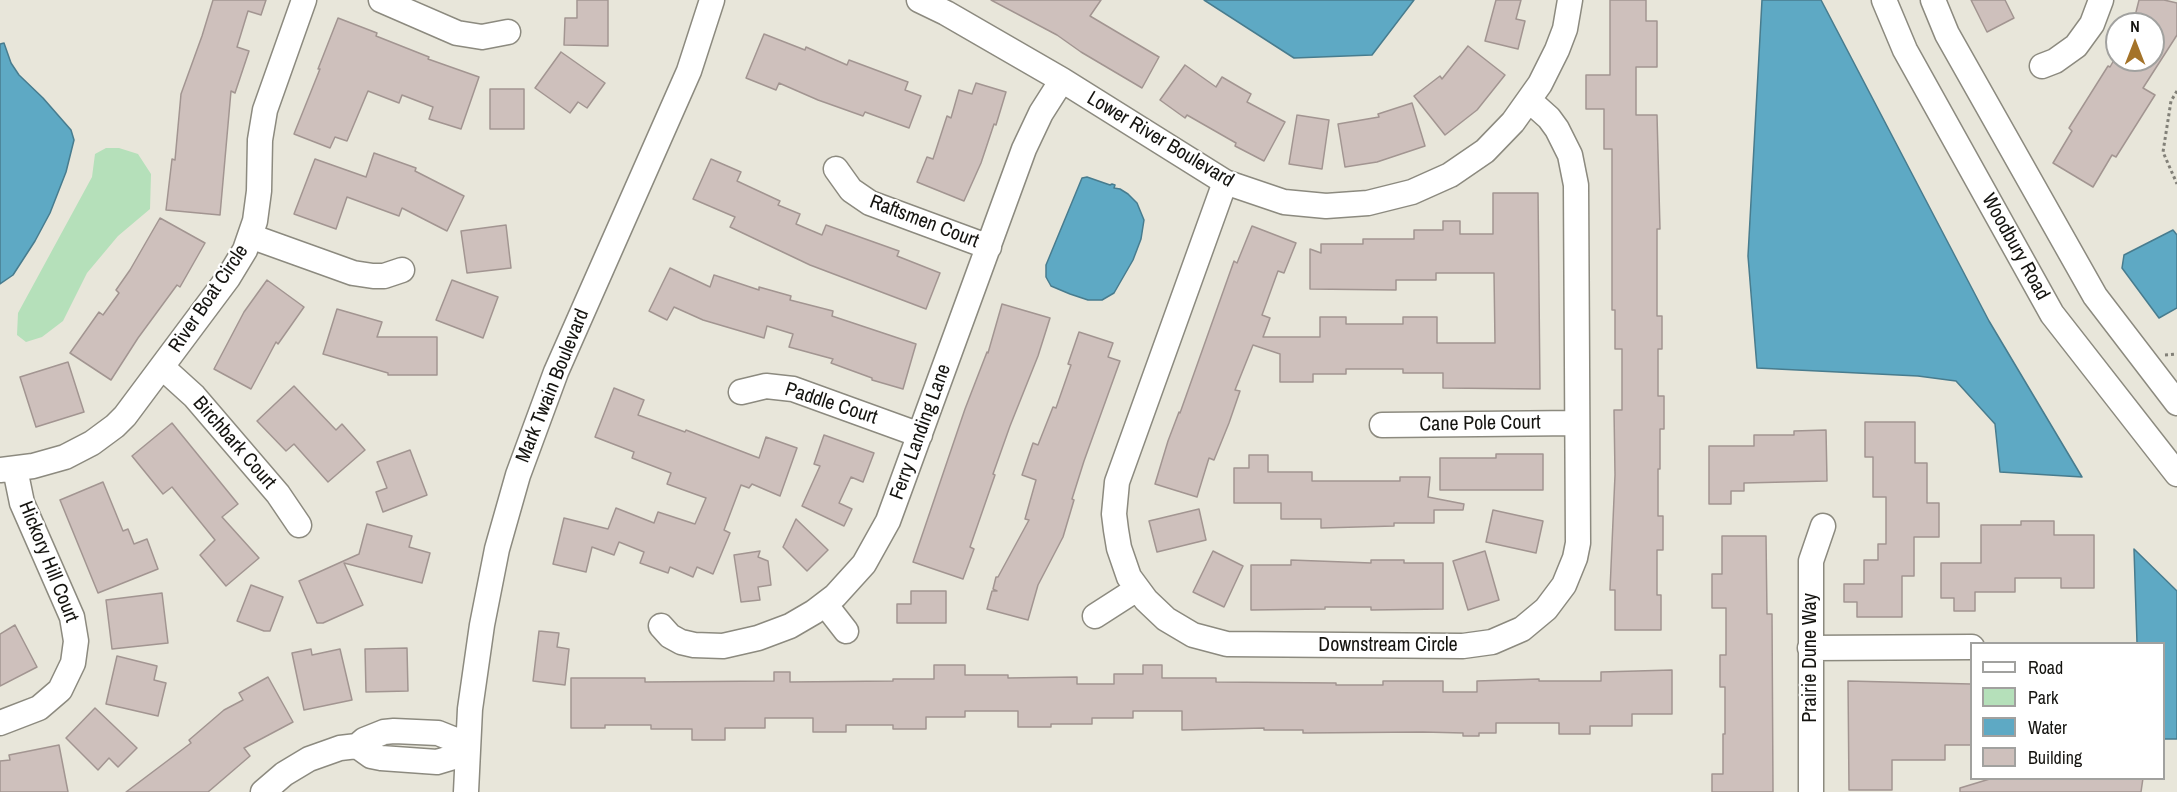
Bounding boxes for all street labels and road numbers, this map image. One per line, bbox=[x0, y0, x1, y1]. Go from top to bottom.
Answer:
street label: Lower River Boulevard bbox=[1082, 87, 1238, 193]
street label: Woodbury Road bbox=[1976, 189, 2054, 305]
street label: Raftsmen Court bbox=[866, 190, 982, 254]
street label: River Boat Circle bbox=[164, 241, 254, 357]
street label: Mark Twain Boulevard bbox=[511, 306, 595, 466]
street label: Ferry Landing Lane bbox=[885, 361, 957, 503]
street label: Paddle Court bbox=[782, 378, 880, 430]
street label: Birchbark Court bbox=[187, 392, 281, 494]
street label: Cane Pole Court bbox=[1419, 411, 1541, 437]
street label: Hickory Hill Court bbox=[13, 498, 83, 626]
street label: Prairie Dune Way bbox=[1799, 593, 1823, 723]
street label: Downstream Circle bbox=[1318, 634, 1458, 658]

